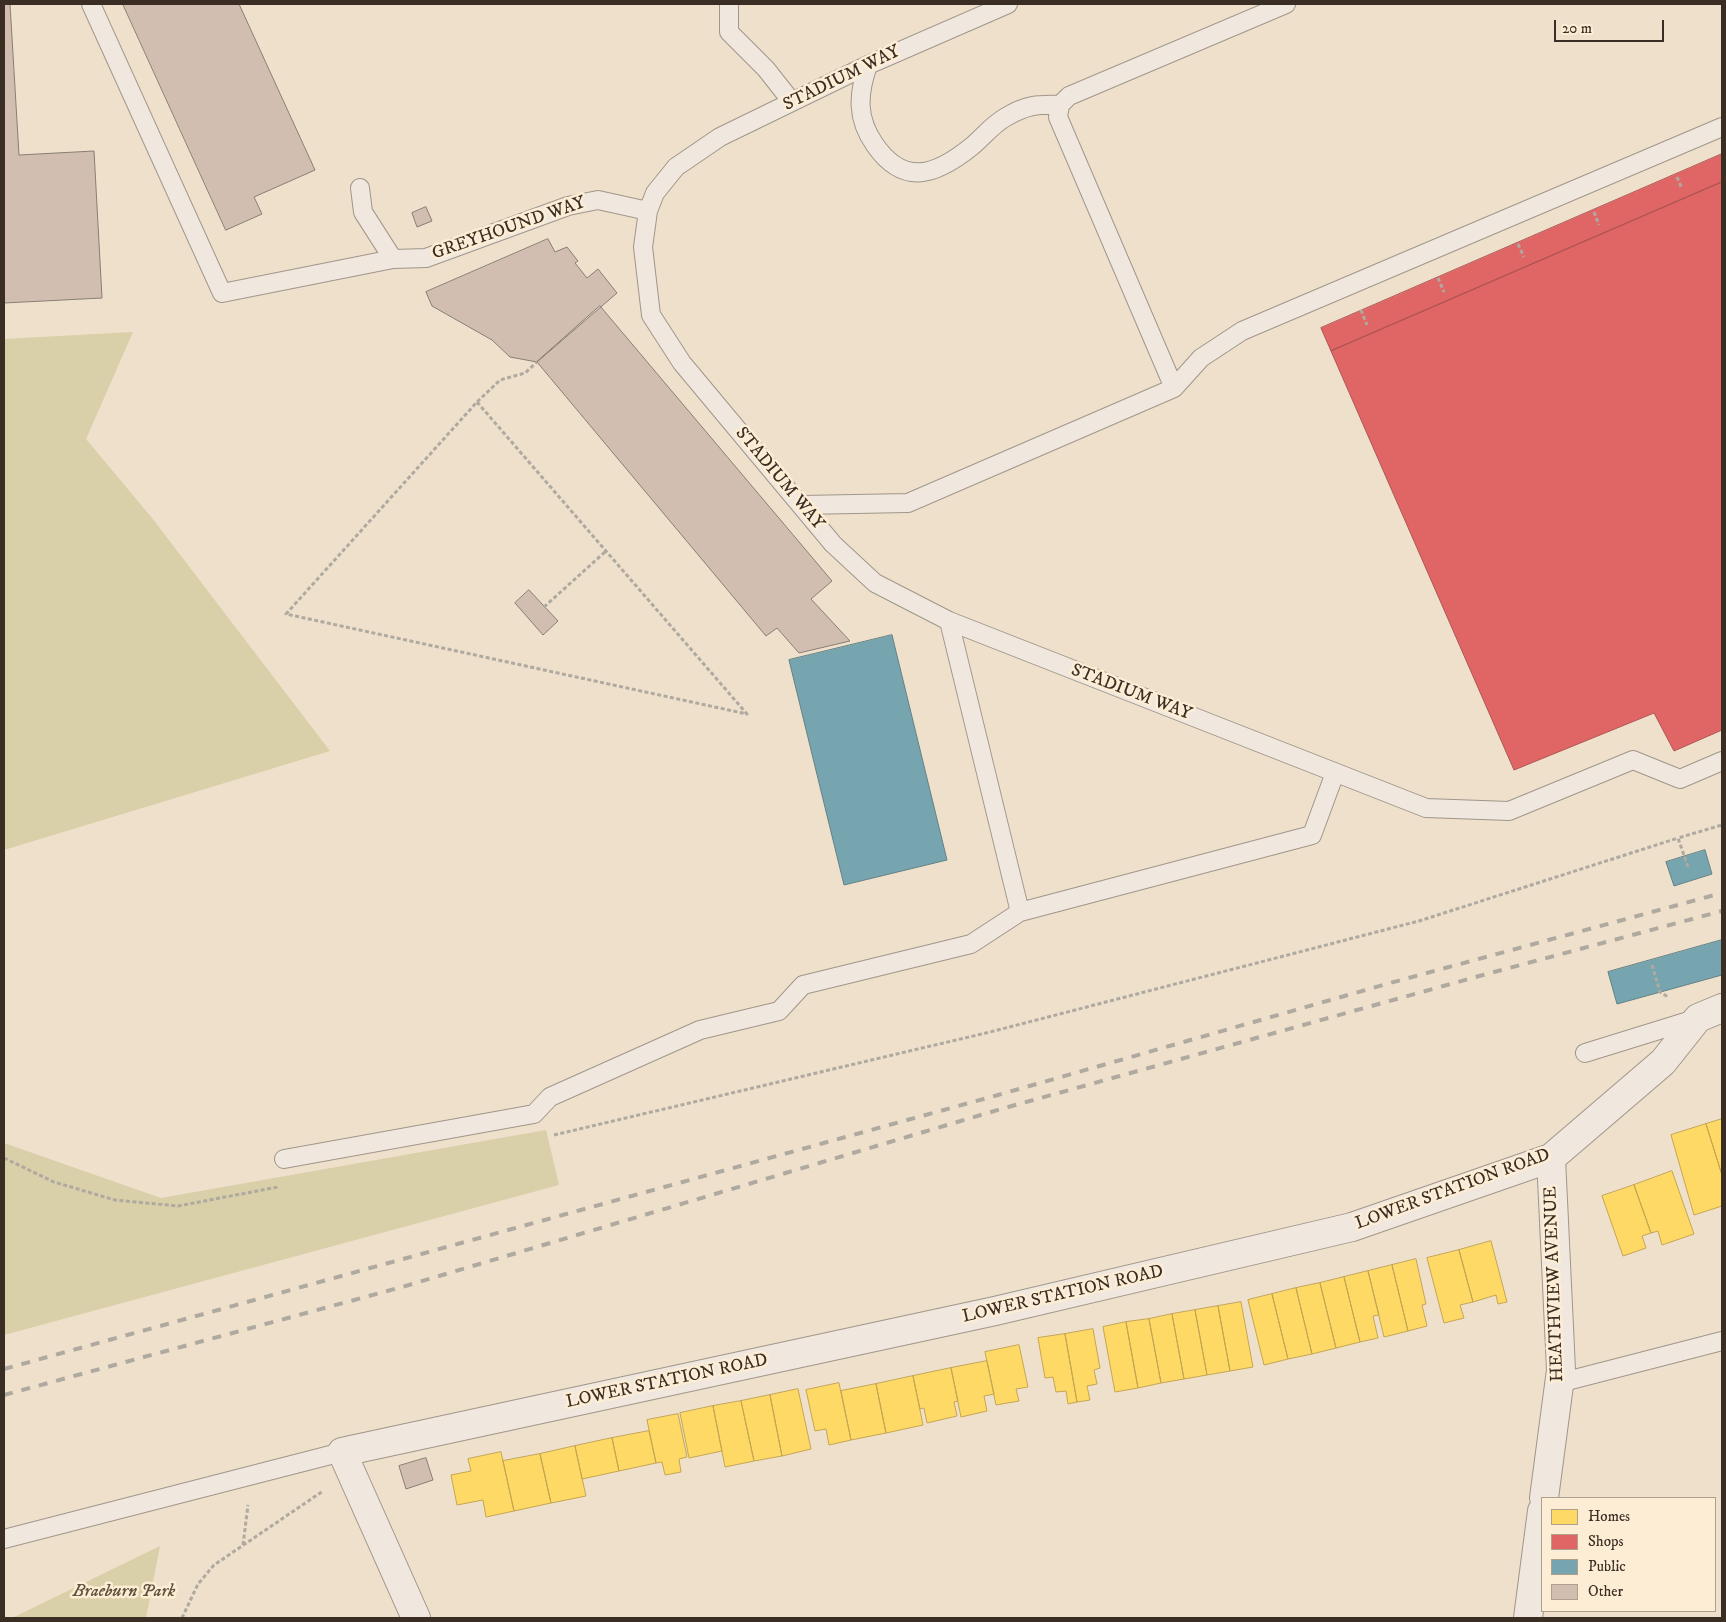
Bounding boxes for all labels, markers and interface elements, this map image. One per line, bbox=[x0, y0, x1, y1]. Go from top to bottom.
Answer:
scale bar bbox=[1556, 10, 1666, 42]
text: 20 m bbox=[1562, 19, 1592, 38]
street label: STADIUM WAY bbox=[780, 41, 904, 117]
street label: GREYHOUND WAY bbox=[429, 193, 589, 265]
street label: STADIUM WAY bbox=[730, 423, 828, 535]
street label: STADIUM WAY bbox=[1068, 660, 1194, 726]
street label: LOWER STATION ROAD bbox=[1353, 1145, 1553, 1235]
street label: HEATHVIEW AVENUE bbox=[1541, 1186, 1569, 1382]
street label: LOWER STATION ROAD bbox=[960, 1261, 1166, 1329]
street label: LOWER STATION ROAD bbox=[564, 1350, 770, 1414]
legend bbox=[1541, 1497, 1716, 1612]
text: Homes bbox=[1588, 1507, 1630, 1526]
text: Shops bbox=[1588, 1532, 1624, 1551]
text: Public bbox=[1588, 1557, 1626, 1576]
park label: Braeburn Park bbox=[73, 1581, 175, 1603]
text: Other bbox=[1588, 1582, 1623, 1601]

